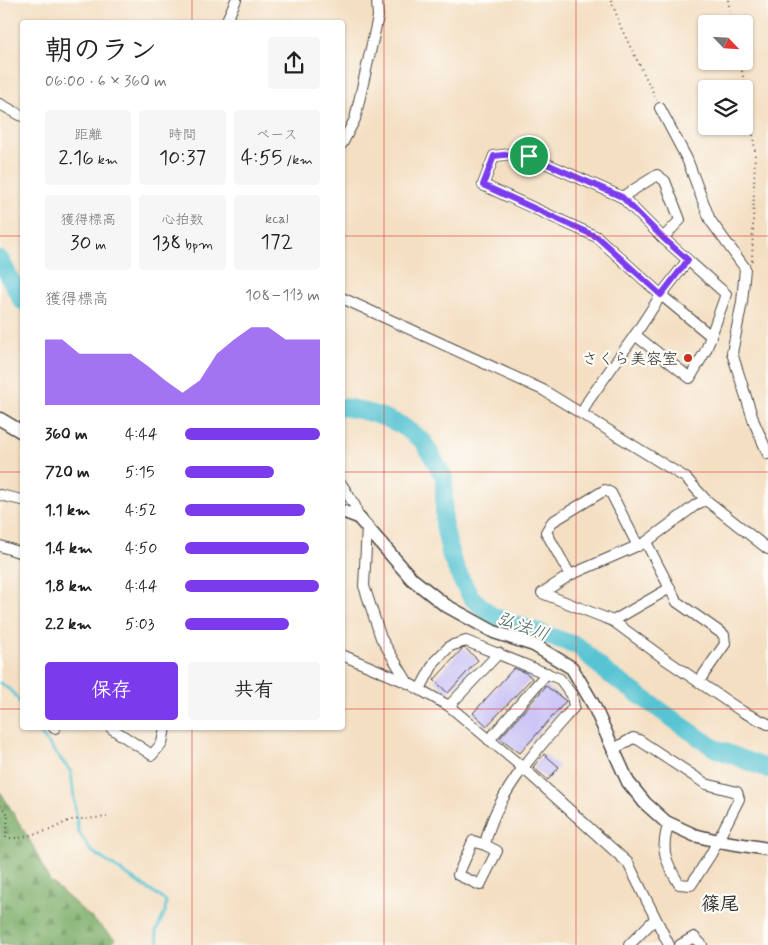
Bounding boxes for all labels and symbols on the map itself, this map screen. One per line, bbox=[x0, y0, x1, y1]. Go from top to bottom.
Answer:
north arrow bbox=[698, 15, 752, 70]
pin bbox=[508, 135, 550, 177]
place label: さくら美容室 bbox=[582, 349, 678, 370]
marker: さくら美容室 bbox=[682, 352, 694, 364]
water label: 弘法川 bbox=[493, 606, 552, 647]
district label: 篠尾 bbox=[701, 892, 739, 917]

